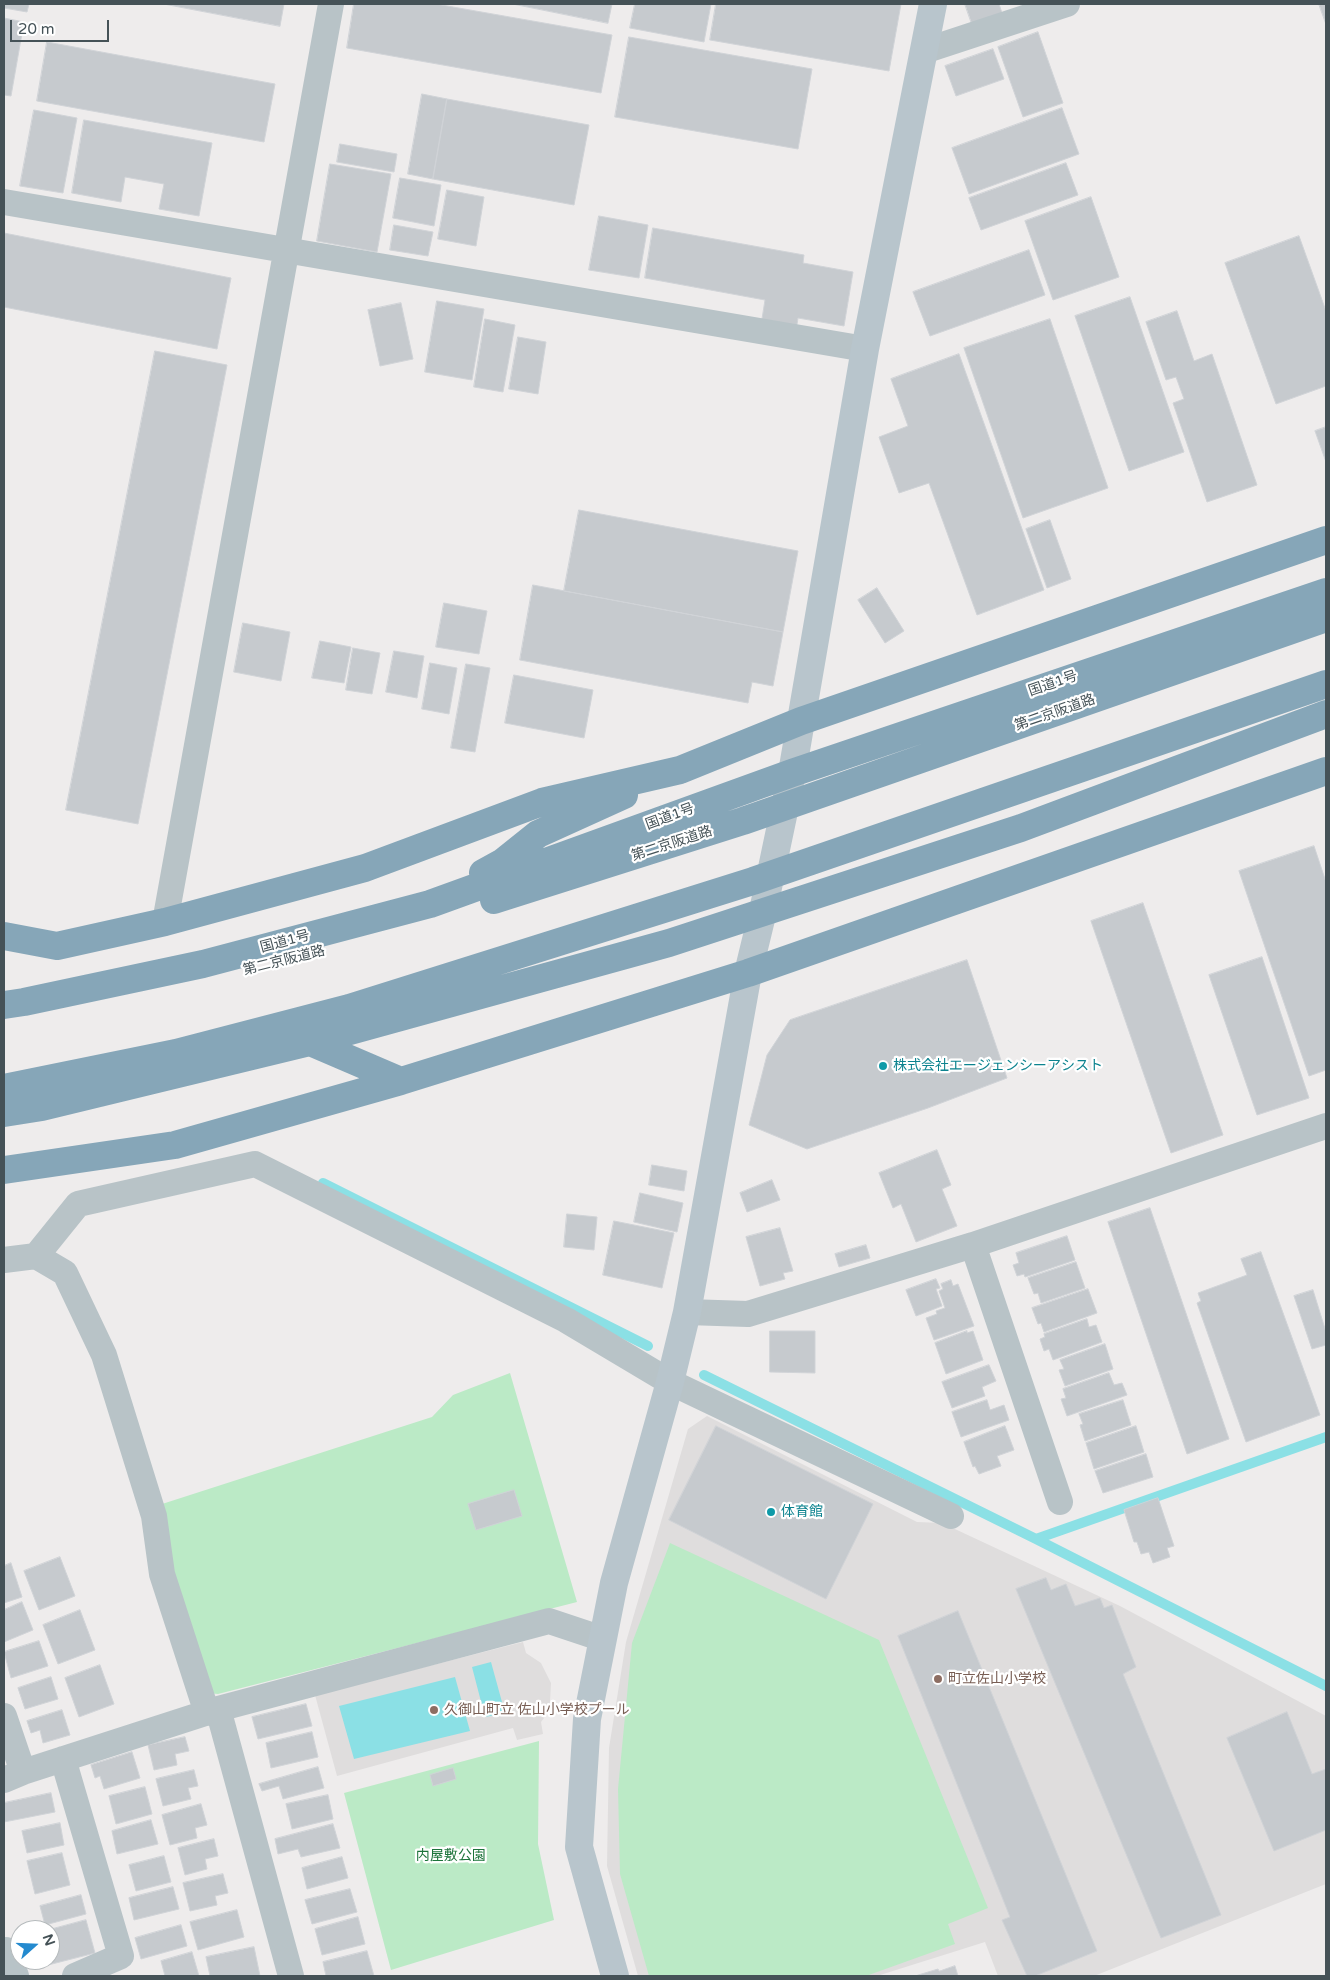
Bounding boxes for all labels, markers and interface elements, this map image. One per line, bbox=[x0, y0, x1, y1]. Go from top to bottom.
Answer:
scale bar bbox=[12, 10, 111, 42]
text: 20 m bbox=[18, 20, 55, 38]
street label: 国道1号 bbox=[1026, 668, 1080, 700]
street label: 第二京阪道路 bbox=[1013, 691, 1097, 735]
street label: 国道1号 bbox=[643, 800, 697, 834]
street label: 第二京阪道路 bbox=[629, 823, 715, 865]
street label: 国道1号 bbox=[258, 927, 312, 957]
street label: 第二京阪道路 bbox=[241, 943, 327, 979]
place label: 株式会社エージェンシーアシスト bbox=[893, 1058, 1103, 1074]
marker: 株式会社エージェンシーアシスト bbox=[877, 1060, 889, 1072]
place label: 体育館 bbox=[781, 1504, 823, 1520]
marker: 体育館 bbox=[765, 1506, 777, 1518]
place label: 町立佐山小学校 bbox=[948, 1671, 1046, 1687]
marker: 町立佐山小学校 bbox=[932, 1673, 944, 1685]
place label: 久御山町立 佐山小学校プール bbox=[444, 1702, 630, 1718]
marker: 久御山町立 佐山小学校プール bbox=[428, 1704, 440, 1716]
park label: 内屋敷公園 bbox=[416, 1848, 486, 1864]
north arrow bbox=[10, 1920, 60, 1970]
text: N bbox=[39, 1932, 59, 1948]

